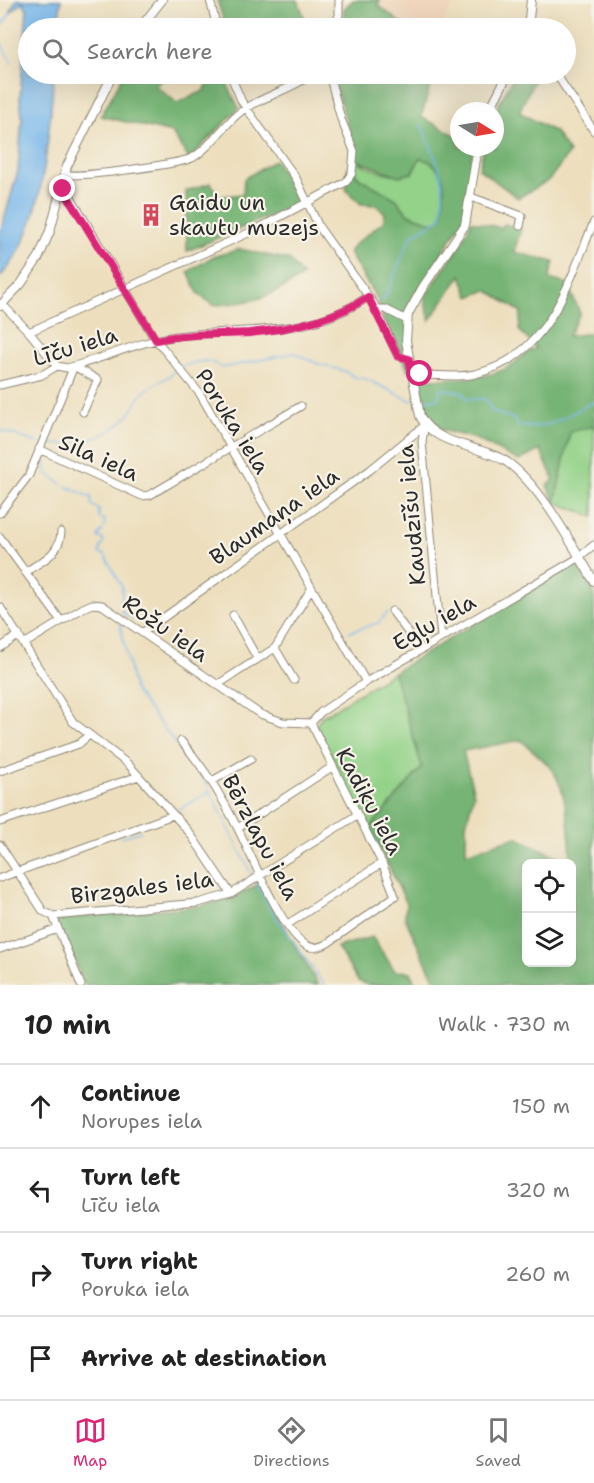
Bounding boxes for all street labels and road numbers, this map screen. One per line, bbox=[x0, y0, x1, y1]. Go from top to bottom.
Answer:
street label: Līču iela bbox=[29, 320, 121, 373]
street label: Poruka iela bbox=[189, 363, 277, 480]
street label: Sila iela bbox=[54, 427, 144, 488]
street label: Kaudzīšu iela bbox=[391, 443, 432, 587]
street label: Blaumaņa iela bbox=[204, 461, 346, 573]
street label: Egļu iela bbox=[388, 587, 482, 659]
street label: Rožu iela bbox=[117, 588, 215, 669]
street label: Kadiķu iela bbox=[328, 743, 410, 861]
street label: Bērzlapu iela bbox=[215, 769, 306, 905]
street label: Birzgales iela bbox=[69, 864, 215, 911]

